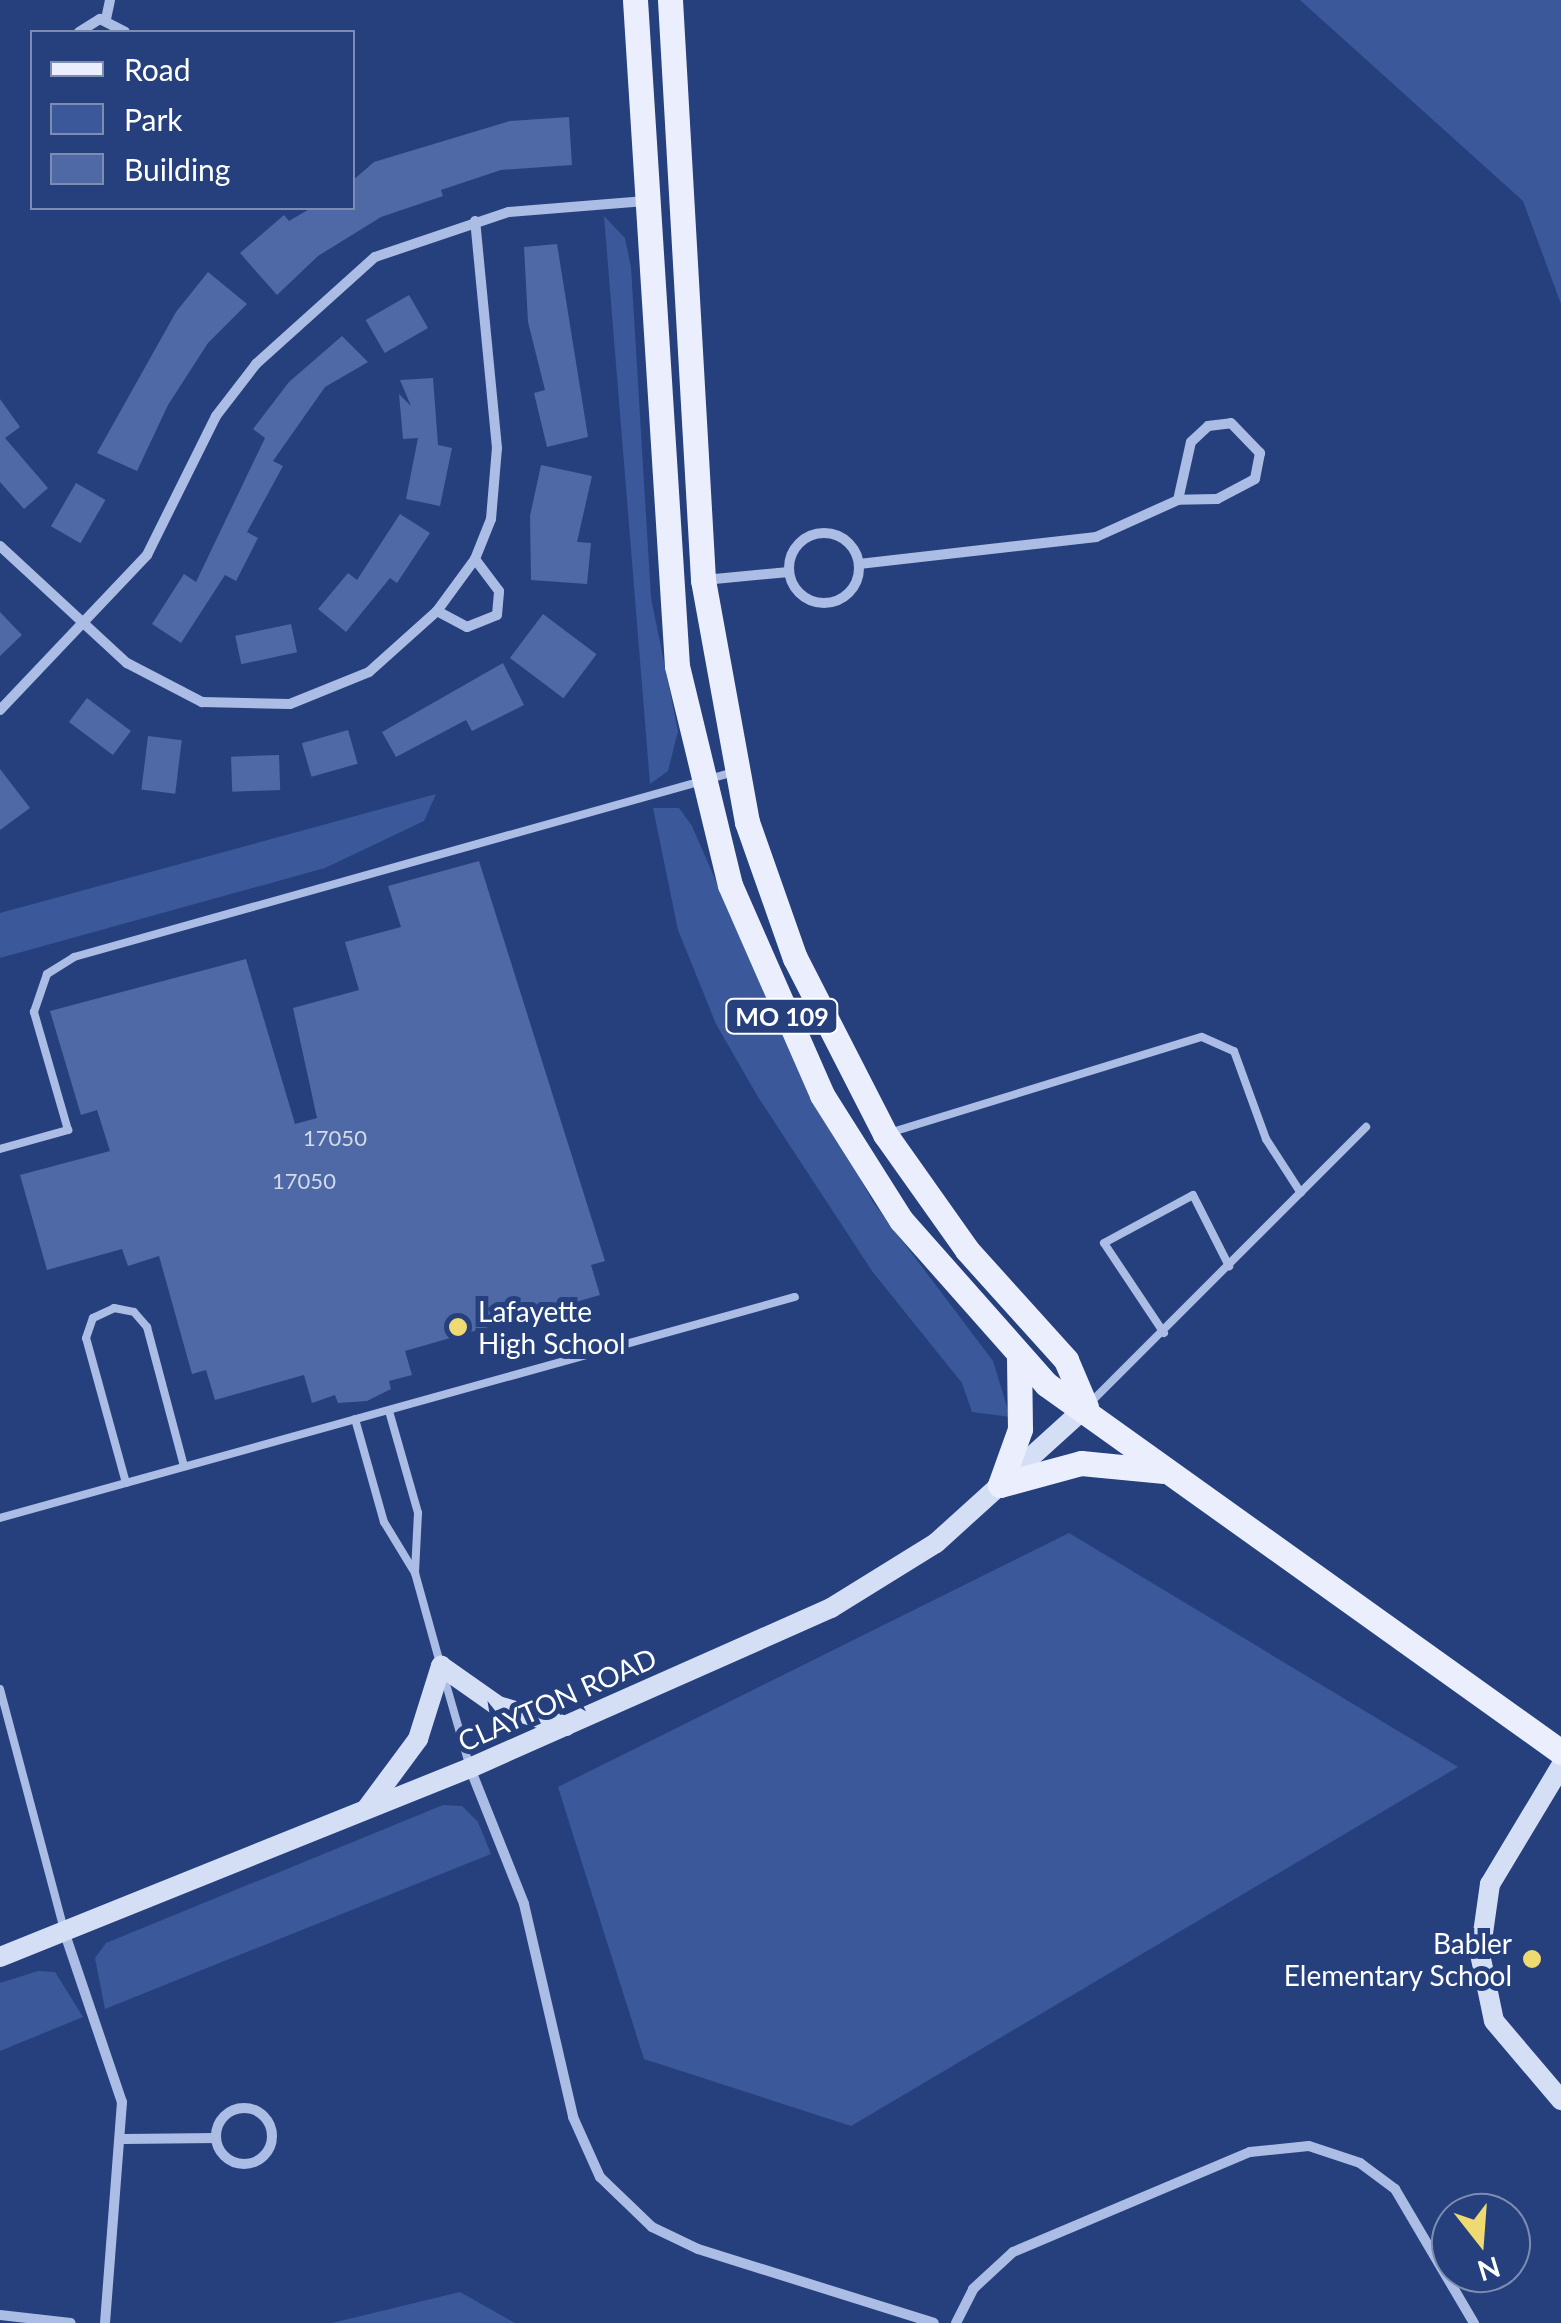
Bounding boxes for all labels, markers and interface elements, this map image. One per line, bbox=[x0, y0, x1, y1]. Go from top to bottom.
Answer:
legend bbox=[30, 30, 355, 210]
text: Road bbox=[124, 51, 191, 87]
text: Park bbox=[124, 101, 183, 137]
text: Building bbox=[124, 151, 230, 187]
road number: MO 109 bbox=[724, 996, 840, 1036]
house number: 17050 bbox=[303, 1125, 367, 1151]
house number: 17050 bbox=[272, 1168, 336, 1194]
place label: Lafayette High School bbox=[478, 1294, 626, 1360]
marker: Lafayette High School bbox=[447, 1316, 469, 1338]
street label: CLAYTON ROAD bbox=[453, 1640, 661, 1758]
place label: Babler Elementary School bbox=[1283, 1926, 1512, 1992]
marker: Babler Elementary School bbox=[1521, 1948, 1543, 1970]
north arrow bbox=[1431, 2193, 1531, 2293]
text: N bbox=[1474, 2250, 1504, 2289]

